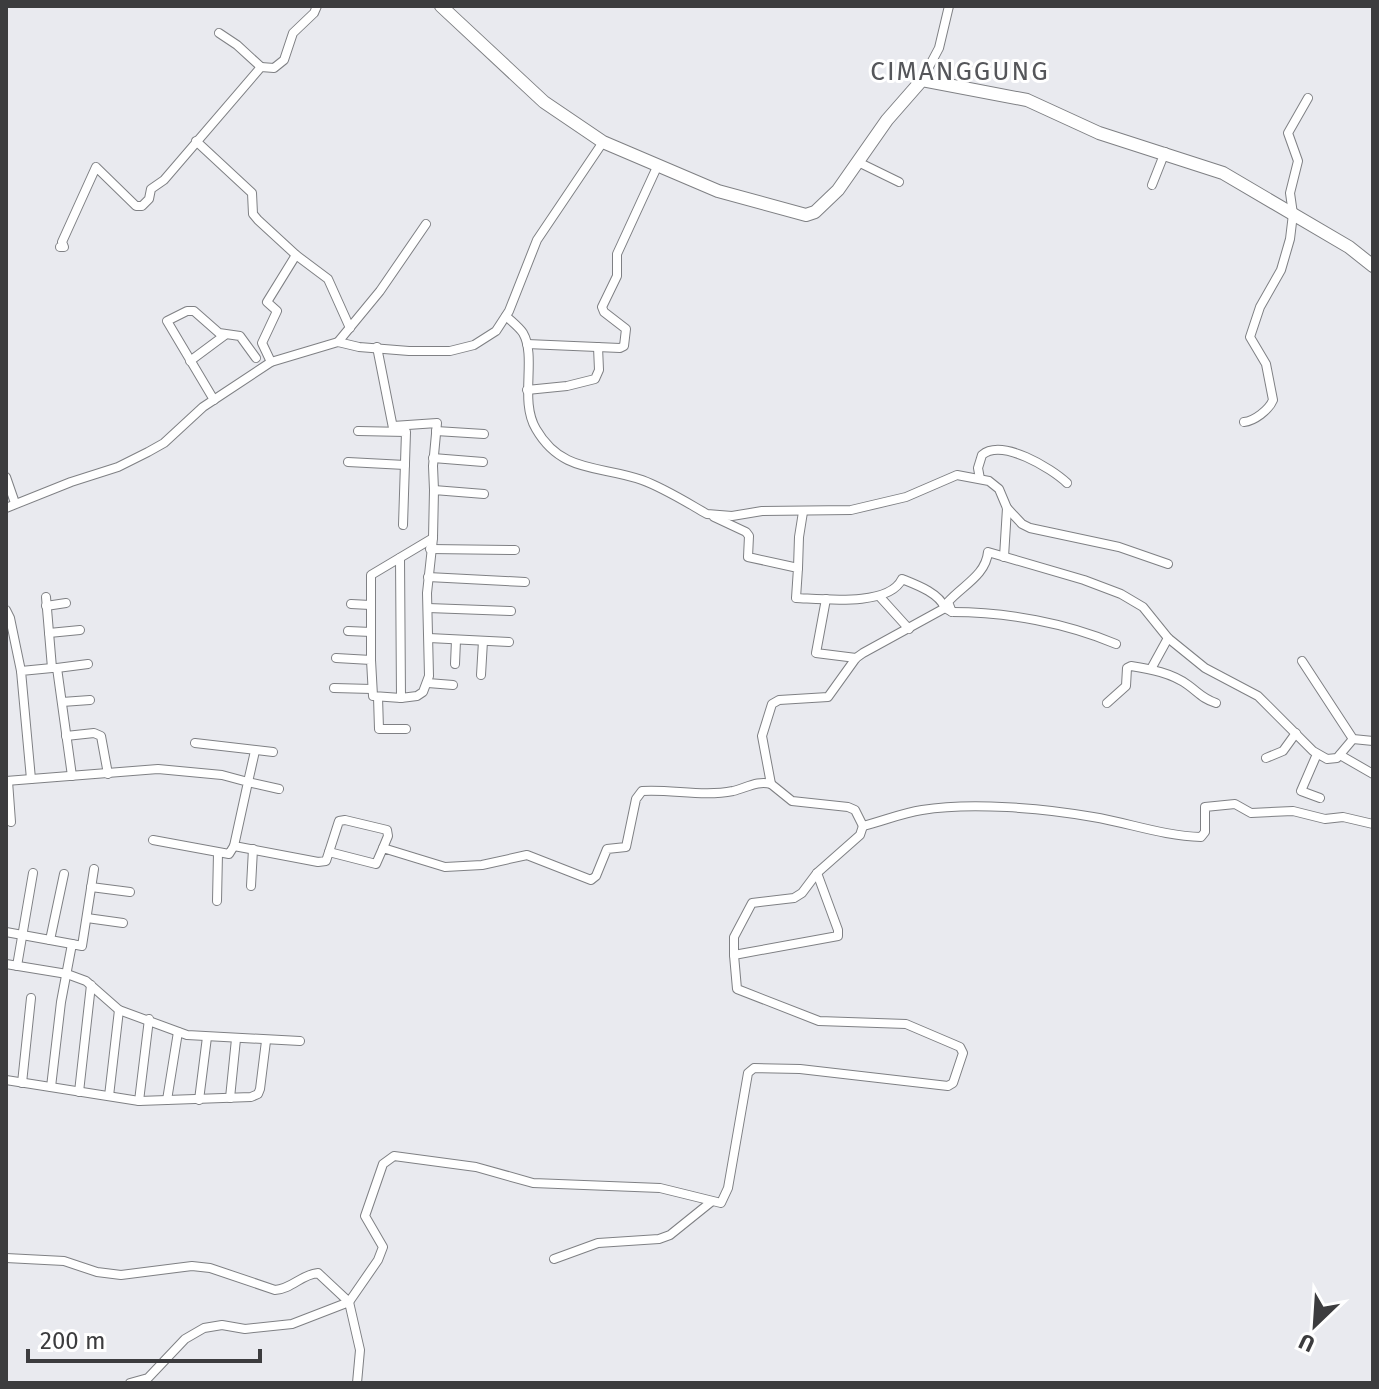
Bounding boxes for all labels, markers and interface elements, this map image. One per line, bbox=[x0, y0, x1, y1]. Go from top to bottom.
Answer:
district label: CIMANGGUNG bbox=[870, 56, 1050, 87]
north arrow bbox=[1275, 1285, 1355, 1365]
scale bar bbox=[28, 1313, 260, 1363]
text: 200 m bbox=[40, 1327, 106, 1355]
text: U bbox=[1295, 1327, 1319, 1358]

